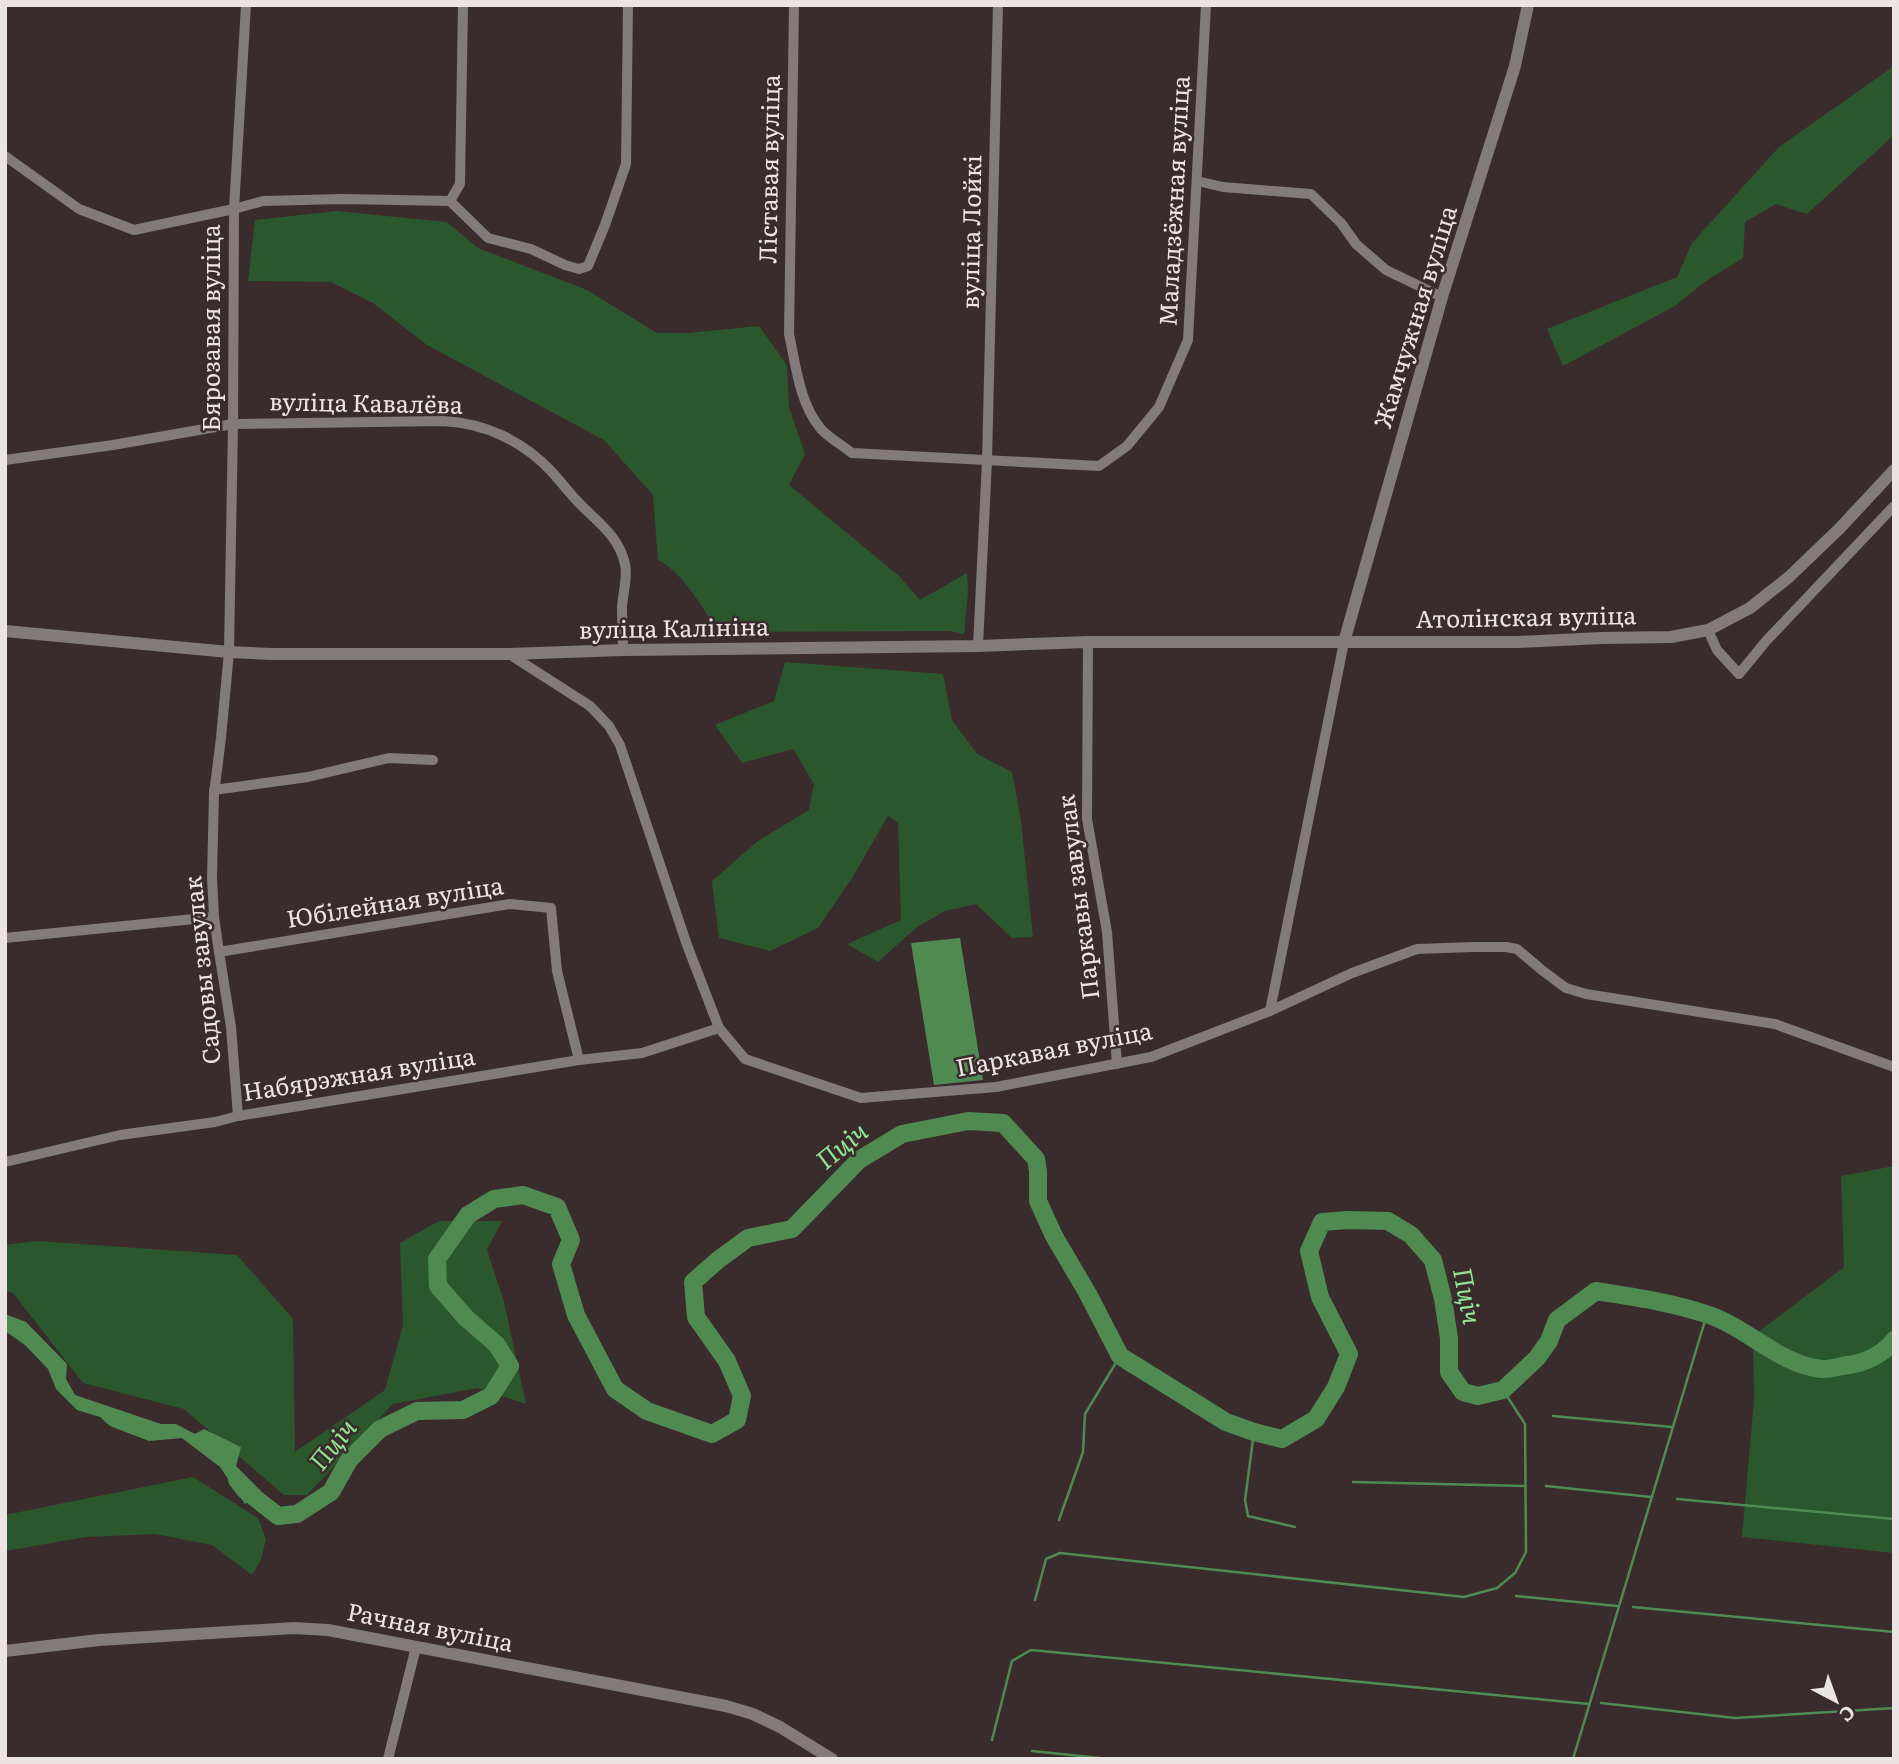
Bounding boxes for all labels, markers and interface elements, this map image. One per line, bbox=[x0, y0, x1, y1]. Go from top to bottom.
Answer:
street label: Ліставая вуліца bbox=[748, 74, 787, 264]
street label: Маладзёжная вуліца bbox=[1148, 74, 1197, 327]
street label: вуліца Лойкі bbox=[951, 155, 988, 309]
street label: Жамчужная вуліца bbox=[1363, 201, 1464, 432]
street label: Бярозавая вуліца bbox=[192, 224, 227, 432]
street label: вуліца Кавалёва bbox=[269, 382, 463, 421]
street label: Атолінская вуліца bbox=[1415, 596, 1637, 635]
street label: вуліца Калініна bbox=[579, 607, 769, 646]
street label: Паркавы завулак bbox=[1047, 793, 1106, 1002]
street label: Юбілейная вуліца bbox=[284, 866, 506, 935]
street label: Садовы завулак bbox=[173, 874, 228, 1066]
street label: Паркавая вуліца bbox=[952, 1011, 1155, 1084]
street label: Набярэжная вуліца bbox=[240, 1037, 478, 1108]
water label: Пціч bbox=[806, 1111, 875, 1177]
water label: Пціч bbox=[1445, 1264, 1494, 1327]
water label: Пціч bbox=[298, 1409, 364, 1478]
street label: Рачная вуліца bbox=[344, 1592, 517, 1659]
north arrow bbox=[1801, 1666, 1871, 1736]
text: С bbox=[1834, 1700, 1862, 1730]

